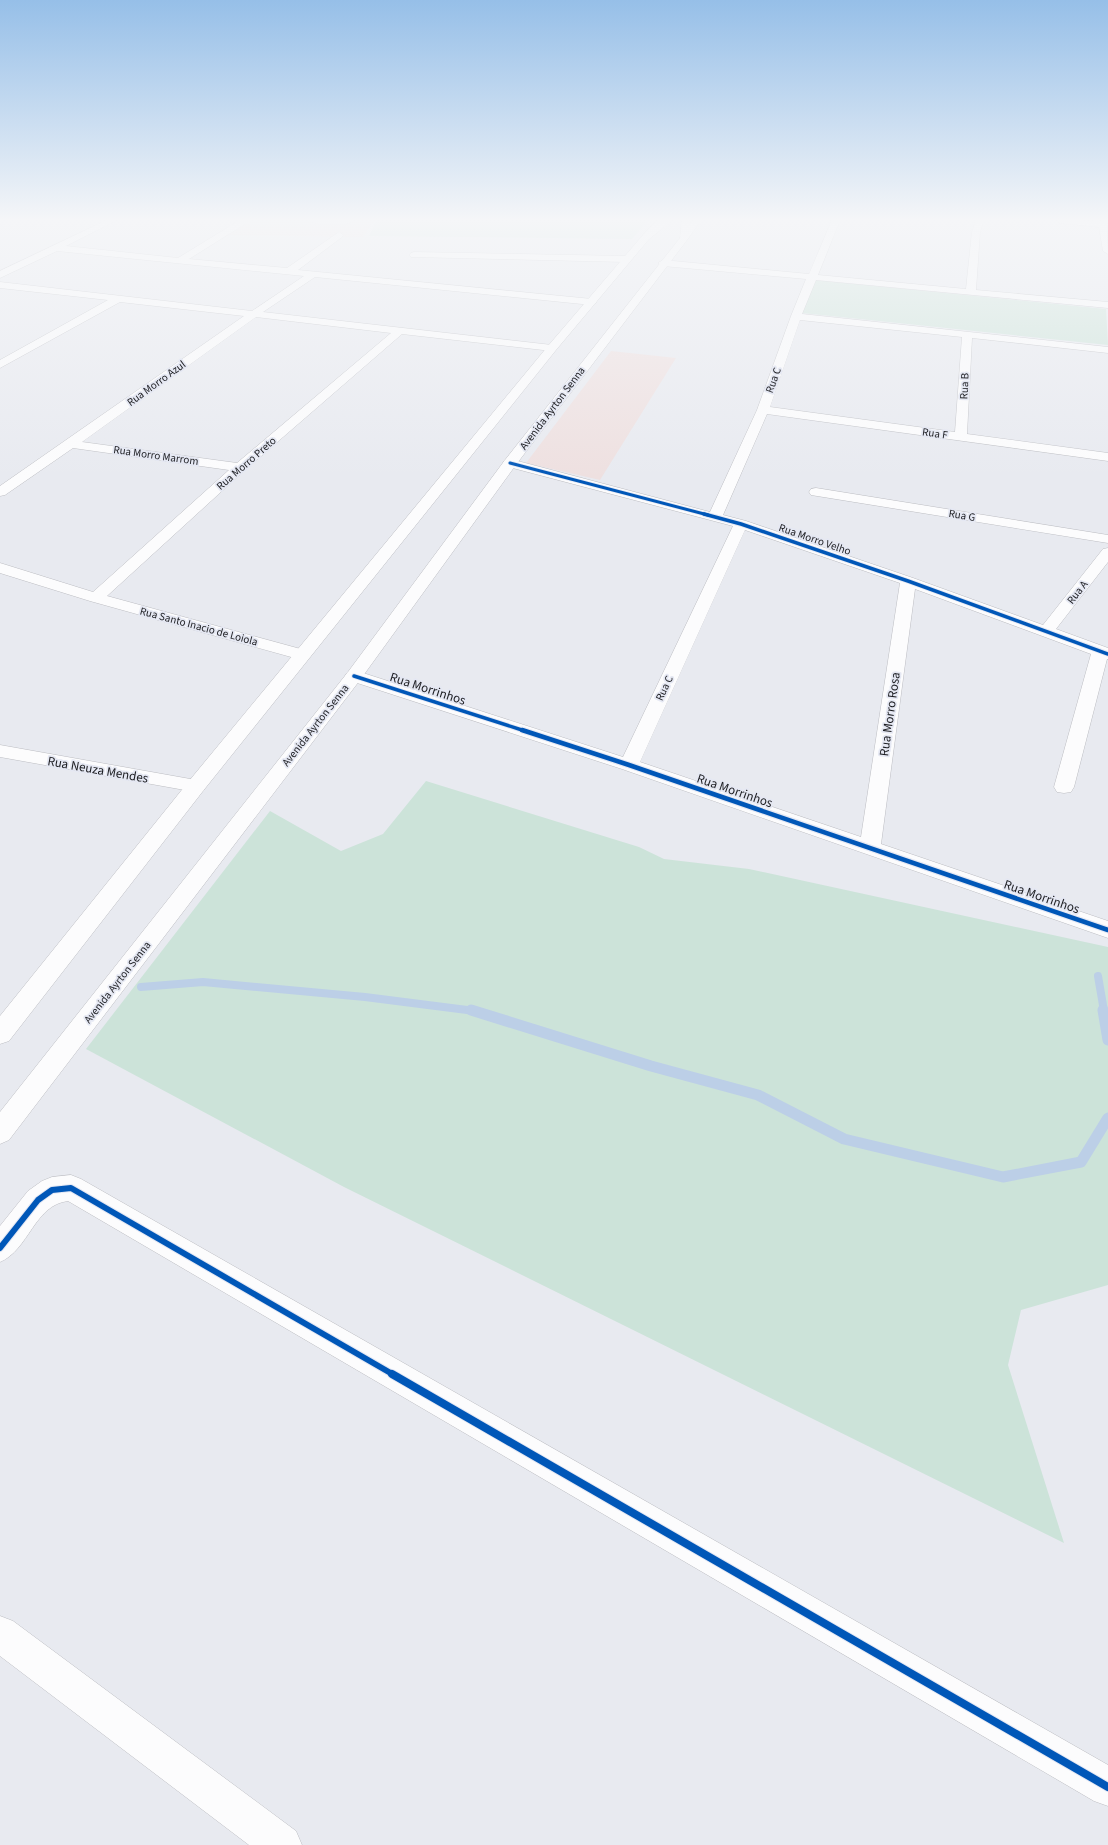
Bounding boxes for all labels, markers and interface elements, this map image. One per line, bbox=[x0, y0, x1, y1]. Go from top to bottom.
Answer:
street label: Rua Morro Azul bbox=[124, 357, 189, 410]
street label: Avenida Ayrton Senna bbox=[516, 364, 589, 453]
street label: Rua C bbox=[762, 365, 785, 395]
street label: Rua B bbox=[956, 372, 973, 400]
street label: Rua F bbox=[921, 424, 949, 443]
street label: Rua Morro Preto bbox=[213, 433, 279, 493]
street label: Rua Morro Marrom bbox=[112, 442, 199, 469]
street label: Rua G bbox=[948, 506, 977, 525]
street label: Rua Morro Velho bbox=[777, 520, 853, 559]
street label: Rua A bbox=[1063, 577, 1091, 607]
street label: Rua Santo Inacio de Loiola bbox=[138, 604, 259, 649]
street label: Rua Morrinhos bbox=[387, 668, 469, 710]
street label: Rua Morro Rosa bbox=[875, 671, 905, 757]
street label: Rua C bbox=[652, 673, 677, 703]
street label: Avenida Ayrton Senna bbox=[279, 681, 352, 770]
street label: Rua Neuza Mendes bbox=[46, 752, 150, 788]
street label: Rua Morrinhos bbox=[694, 770, 775, 812]
street label: Rua Morrinhos bbox=[1001, 876, 1082, 918]
street label: Avenida Ayrton Senna bbox=[81, 938, 154, 1027]

